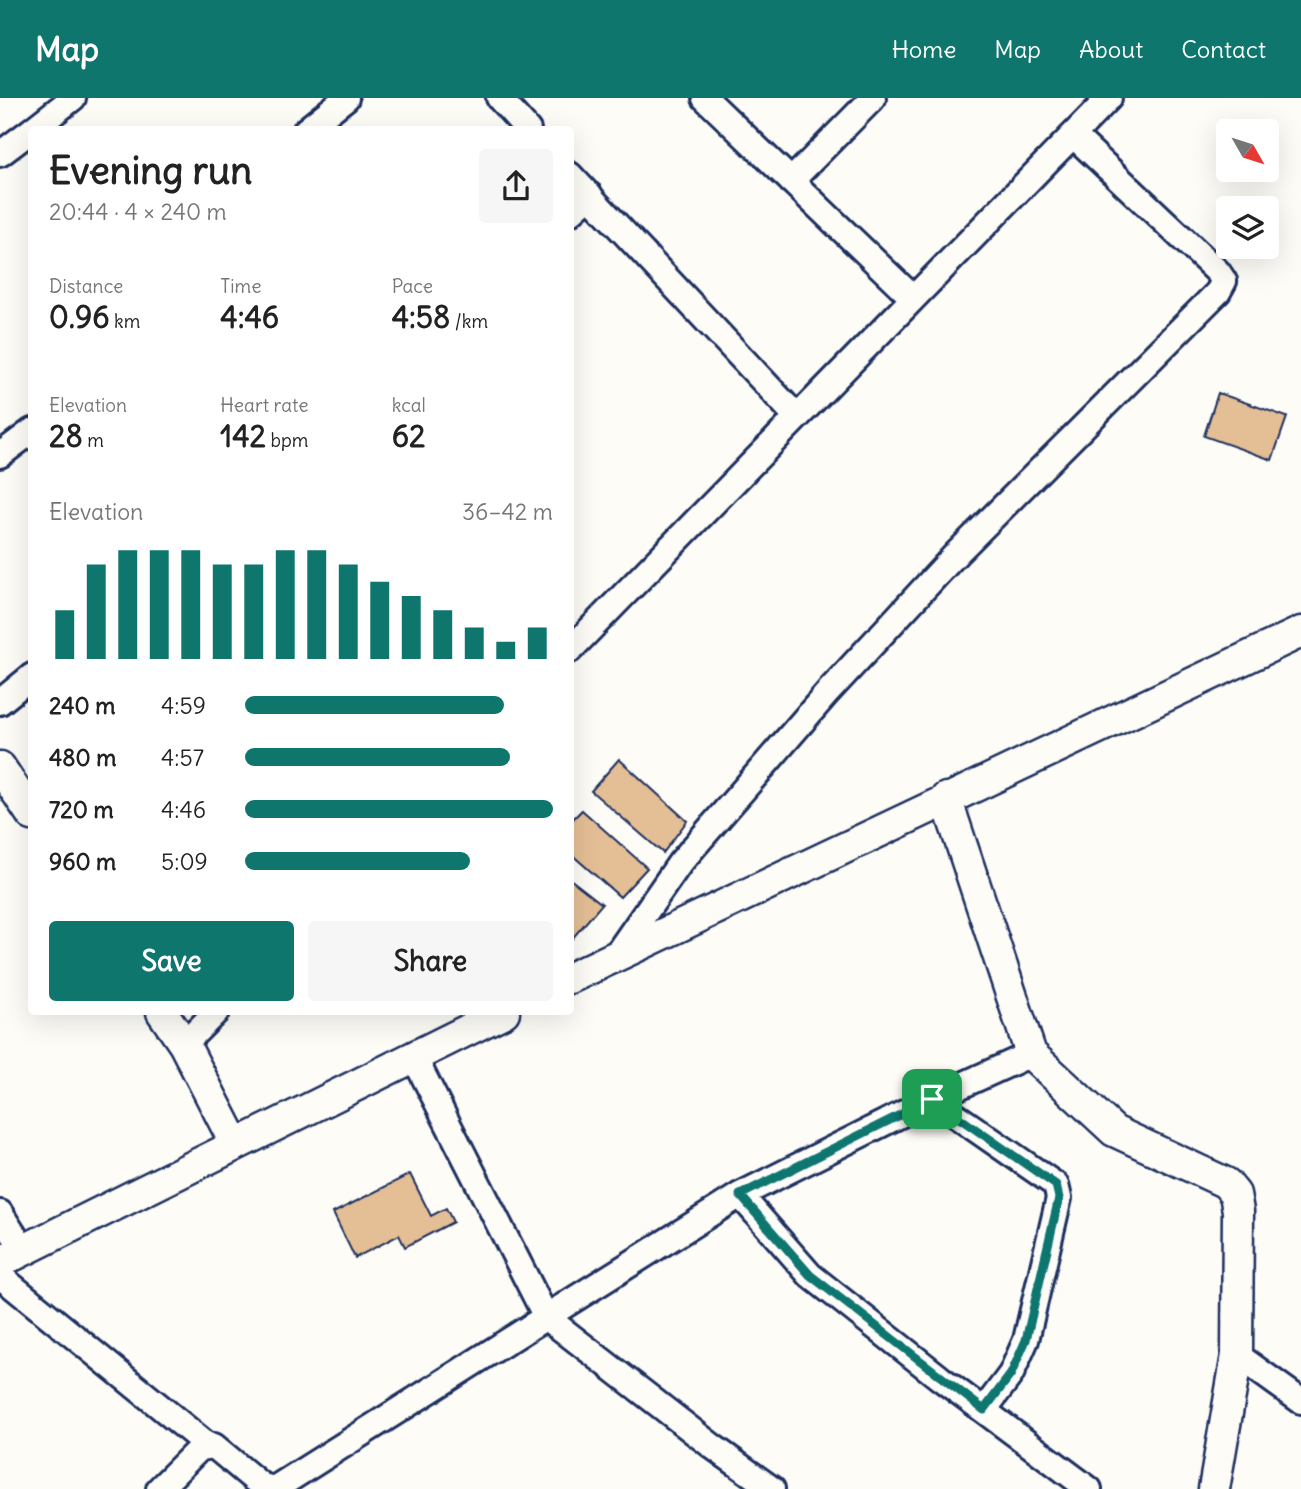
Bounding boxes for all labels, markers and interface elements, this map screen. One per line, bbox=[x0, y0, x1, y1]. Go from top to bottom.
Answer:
text: Map bbox=[35, 28, 99, 70]
text: Home bbox=[892, 34, 956, 64]
text: Map bbox=[994, 34, 1041, 64]
text: About bbox=[1079, 34, 1143, 64]
text: Contact bbox=[1181, 34, 1266, 64]
north arrow bbox=[1216, 119, 1279, 182]
map controls bbox=[1216, 119, 1279, 259]
text: Evening run bbox=[49, 147, 252, 194]
button: share bbox=[479, 149, 553, 223]
button: layers bbox=[1216, 196, 1279, 259]
text: 20:44 · 4 × 240 m bbox=[49, 197, 227, 226]
text: Distance bbox=[49, 274, 123, 298]
text: Time bbox=[220, 274, 261, 298]
text: Pace bbox=[392, 274, 433, 298]
text: 0.96 bbox=[49, 298, 110, 336]
text: 4:46 bbox=[220, 298, 279, 336]
text: 4:58 bbox=[392, 298, 450, 336]
text: km bbox=[110, 309, 140, 333]
text: /km bbox=[450, 309, 488, 333]
text: Elevation bbox=[49, 393, 127, 417]
text: Heart rate bbox=[220, 393, 308, 417]
text: kcal bbox=[392, 393, 426, 417]
text: 28 bbox=[49, 417, 83, 455]
text: 142 bbox=[220, 417, 266, 455]
text: 62 bbox=[392, 417, 425, 455]
text: m bbox=[83, 428, 104, 452]
text: bpm bbox=[266, 428, 309, 452]
text: Elevation bbox=[49, 497, 143, 526]
text: 36–42 m bbox=[462, 497, 553, 526]
text: 240 m bbox=[49, 691, 115, 720]
text: 4:59 bbox=[161, 691, 206, 720]
text: 480 m bbox=[49, 743, 116, 772]
text: 4:57 bbox=[161, 743, 204, 772]
text: 720 m bbox=[49, 795, 114, 824]
text: 4:46 bbox=[161, 795, 206, 824]
text: 960 m bbox=[49, 847, 116, 876]
text: 5:09 bbox=[161, 847, 208, 876]
button: Save bbox=[49, 921, 294, 1001]
button: Share bbox=[308, 921, 553, 1001]
pin bbox=[902, 1069, 962, 1129]
icon: arrive bbox=[913, 1080, 951, 1118]

